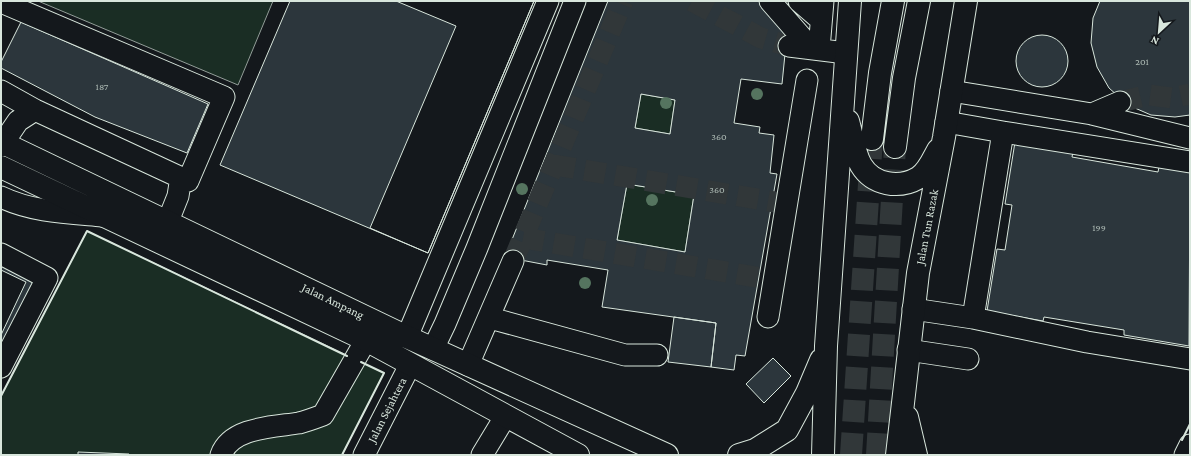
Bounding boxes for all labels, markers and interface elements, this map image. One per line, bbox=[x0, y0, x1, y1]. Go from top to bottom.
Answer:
north arrow bbox=[1139, 12, 1179, 52]
text: N bbox=[1148, 34, 1161, 48]
house number: 201 bbox=[1135, 56, 1149, 67]
house number: 187 bbox=[96, 81, 109, 92]
house number: 360 bbox=[711, 131, 727, 142]
house number: 360 bbox=[709, 184, 725, 195]
street label: Jalan Tun Razak bbox=[913, 188, 941, 267]
house number: 199 bbox=[1092, 222, 1106, 233]
street label: Jalan Ampang bbox=[299, 280, 366, 322]
street label: Jalan Sejahtera bbox=[364, 375, 410, 446]

